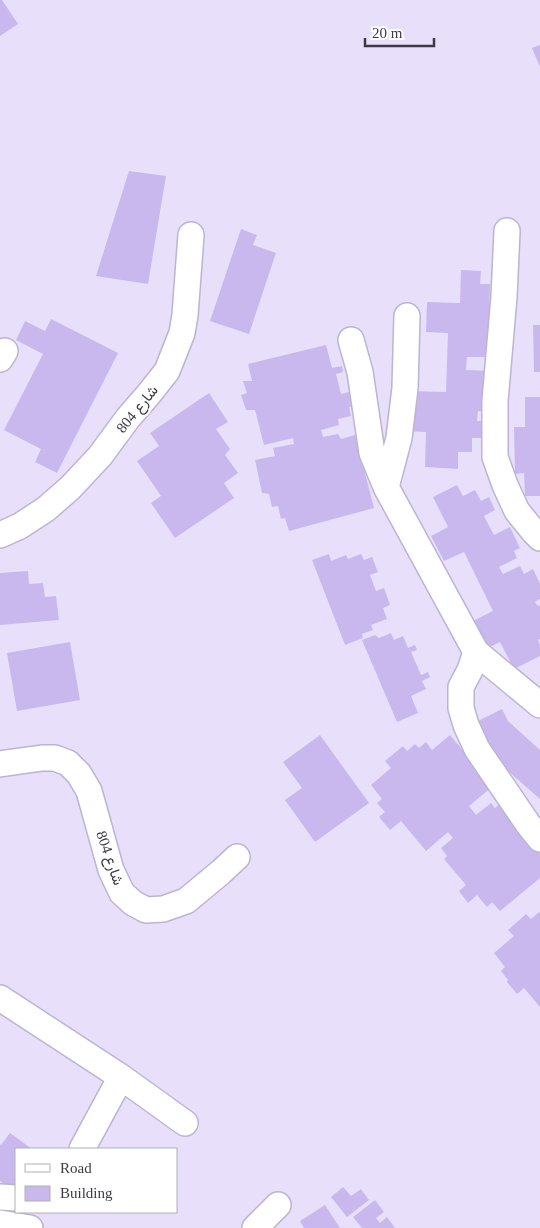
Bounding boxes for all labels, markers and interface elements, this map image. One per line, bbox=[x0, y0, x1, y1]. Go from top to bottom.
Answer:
scale bar bbox=[365, 15, 434, 47]
text: 20 m bbox=[372, 25, 403, 41]
street label: شارع 804 bbox=[113, 382, 163, 438]
street label: شارع 804 bbox=[90, 829, 127, 888]
legend bbox=[15, 1148, 178, 1213]
text: Road bbox=[60, 1160, 92, 1176]
text: Building bbox=[60, 1185, 113, 1201]

